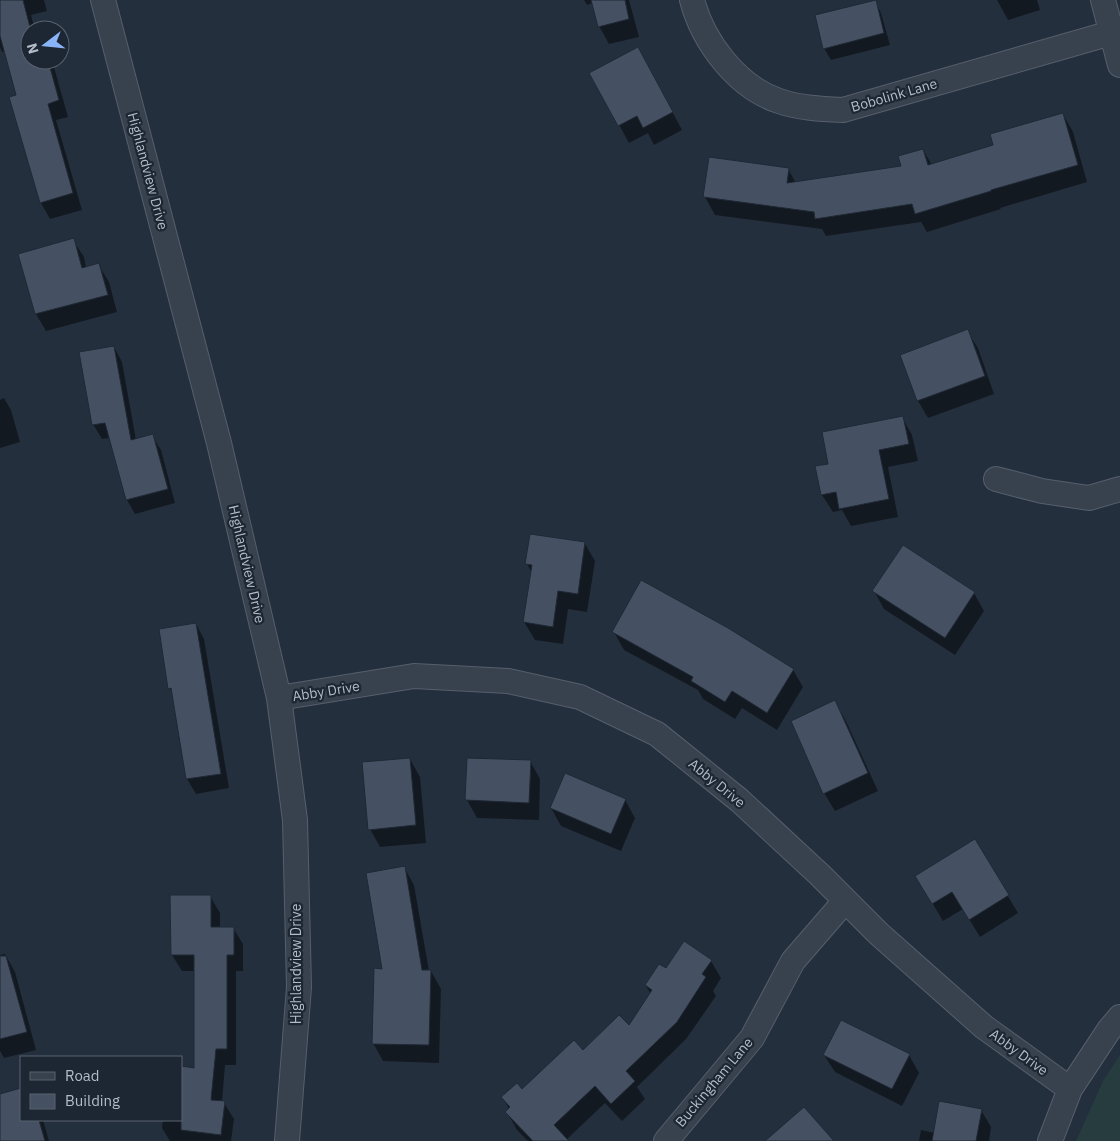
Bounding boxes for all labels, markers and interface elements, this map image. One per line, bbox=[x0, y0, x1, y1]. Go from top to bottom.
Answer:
north arrow bbox=[20, 20, 70, 70]
text: N bbox=[22, 41, 43, 56]
street label: Bobolink Lane bbox=[849, 74, 940, 116]
street label: Highlandview Drive bbox=[124, 110, 172, 232]
street label: Highlandview Drive bbox=[225, 503, 269, 625]
street label: Abby Drive bbox=[291, 677, 361, 705]
street label: Abby Drive bbox=[685, 755, 749, 812]
street label: Highlandview Drive bbox=[287, 903, 305, 1024]
street label: Abby Drive bbox=[986, 1025, 1052, 1079]
street label: Buckingham Lane bbox=[671, 1033, 757, 1130]
legend bbox=[20, 1056, 182, 1121]
text: Road bbox=[65, 1066, 100, 1085]
text: Building bbox=[65, 1091, 120, 1110]

